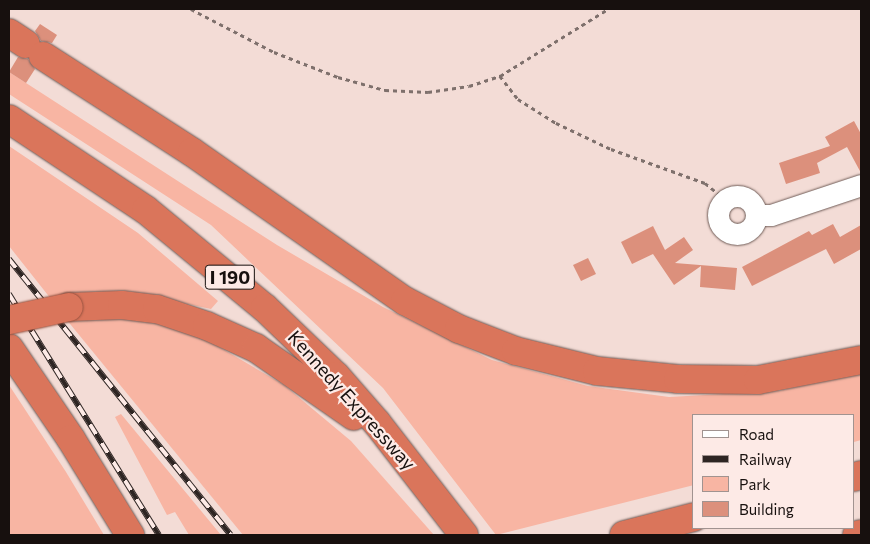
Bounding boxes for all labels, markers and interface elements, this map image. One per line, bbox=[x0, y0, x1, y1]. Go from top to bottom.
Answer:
road number: I 190 bbox=[204, 262, 256, 292]
street label: Kennedy Expressway bbox=[283, 326, 421, 474]
legend bbox=[692, 414, 855, 529]
text: Road bbox=[739, 425, 774, 443]
text: Railway bbox=[739, 450, 792, 468]
text: Park bbox=[739, 475, 770, 493]
text: Building bbox=[739, 500, 794, 518]

